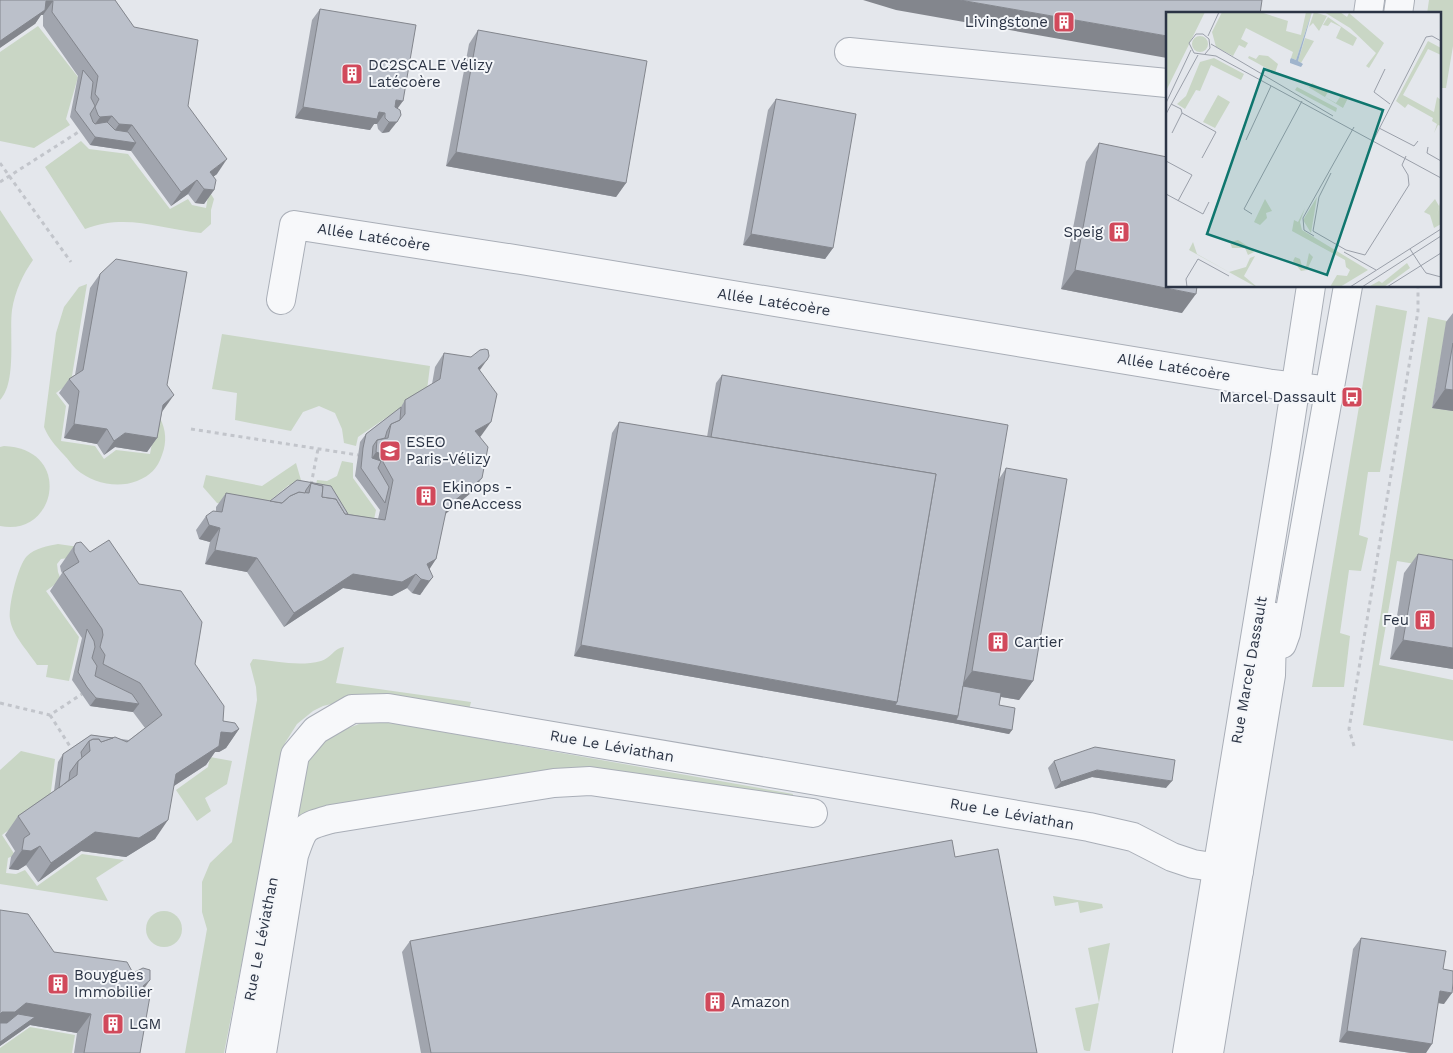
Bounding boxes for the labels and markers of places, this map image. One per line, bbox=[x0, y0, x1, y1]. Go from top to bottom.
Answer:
building icon: Livingstone bbox=[1052, 10, 1076, 34]
place label: Livingstone bbox=[965, 13, 1048, 31]
place label: DC2SCALE Vélizy Latécoère bbox=[368, 56, 493, 91]
building icon: DC2SCALE Vélizy Latécoère bbox=[340, 62, 364, 86]
building icon: Speig bbox=[1107, 220, 1131, 244]
place label: Speig bbox=[1063, 223, 1103, 241]
bus stop icon: Marcel Dassault bbox=[1340, 385, 1364, 409]
place label: Marcel Dassault bbox=[1219, 388, 1337, 406]
place label: ESEO Paris-Vélizy bbox=[406, 433, 491, 468]
school or university icon: ESEO Paris-Vélizy bbox=[378, 439, 402, 463]
place label: Ekinops - OneAccess bbox=[442, 478, 522, 513]
building icon: Ekinops - OneAccess bbox=[414, 484, 438, 508]
building icon: Feu bbox=[1413, 608, 1437, 632]
place label: Feu bbox=[1383, 611, 1409, 629]
building icon: Cartier bbox=[986, 630, 1010, 654]
place label: Cartier bbox=[1014, 633, 1064, 651]
place label: Bouygues Immobilier bbox=[74, 966, 153, 1001]
building icon: Bouygues Immobilier bbox=[46, 972, 70, 996]
building icon: Amazon bbox=[703, 990, 727, 1014]
place label: Amazon bbox=[731, 993, 790, 1011]
building icon: LGM bbox=[101, 1012, 125, 1036]
place label: LGM bbox=[129, 1015, 161, 1033]

